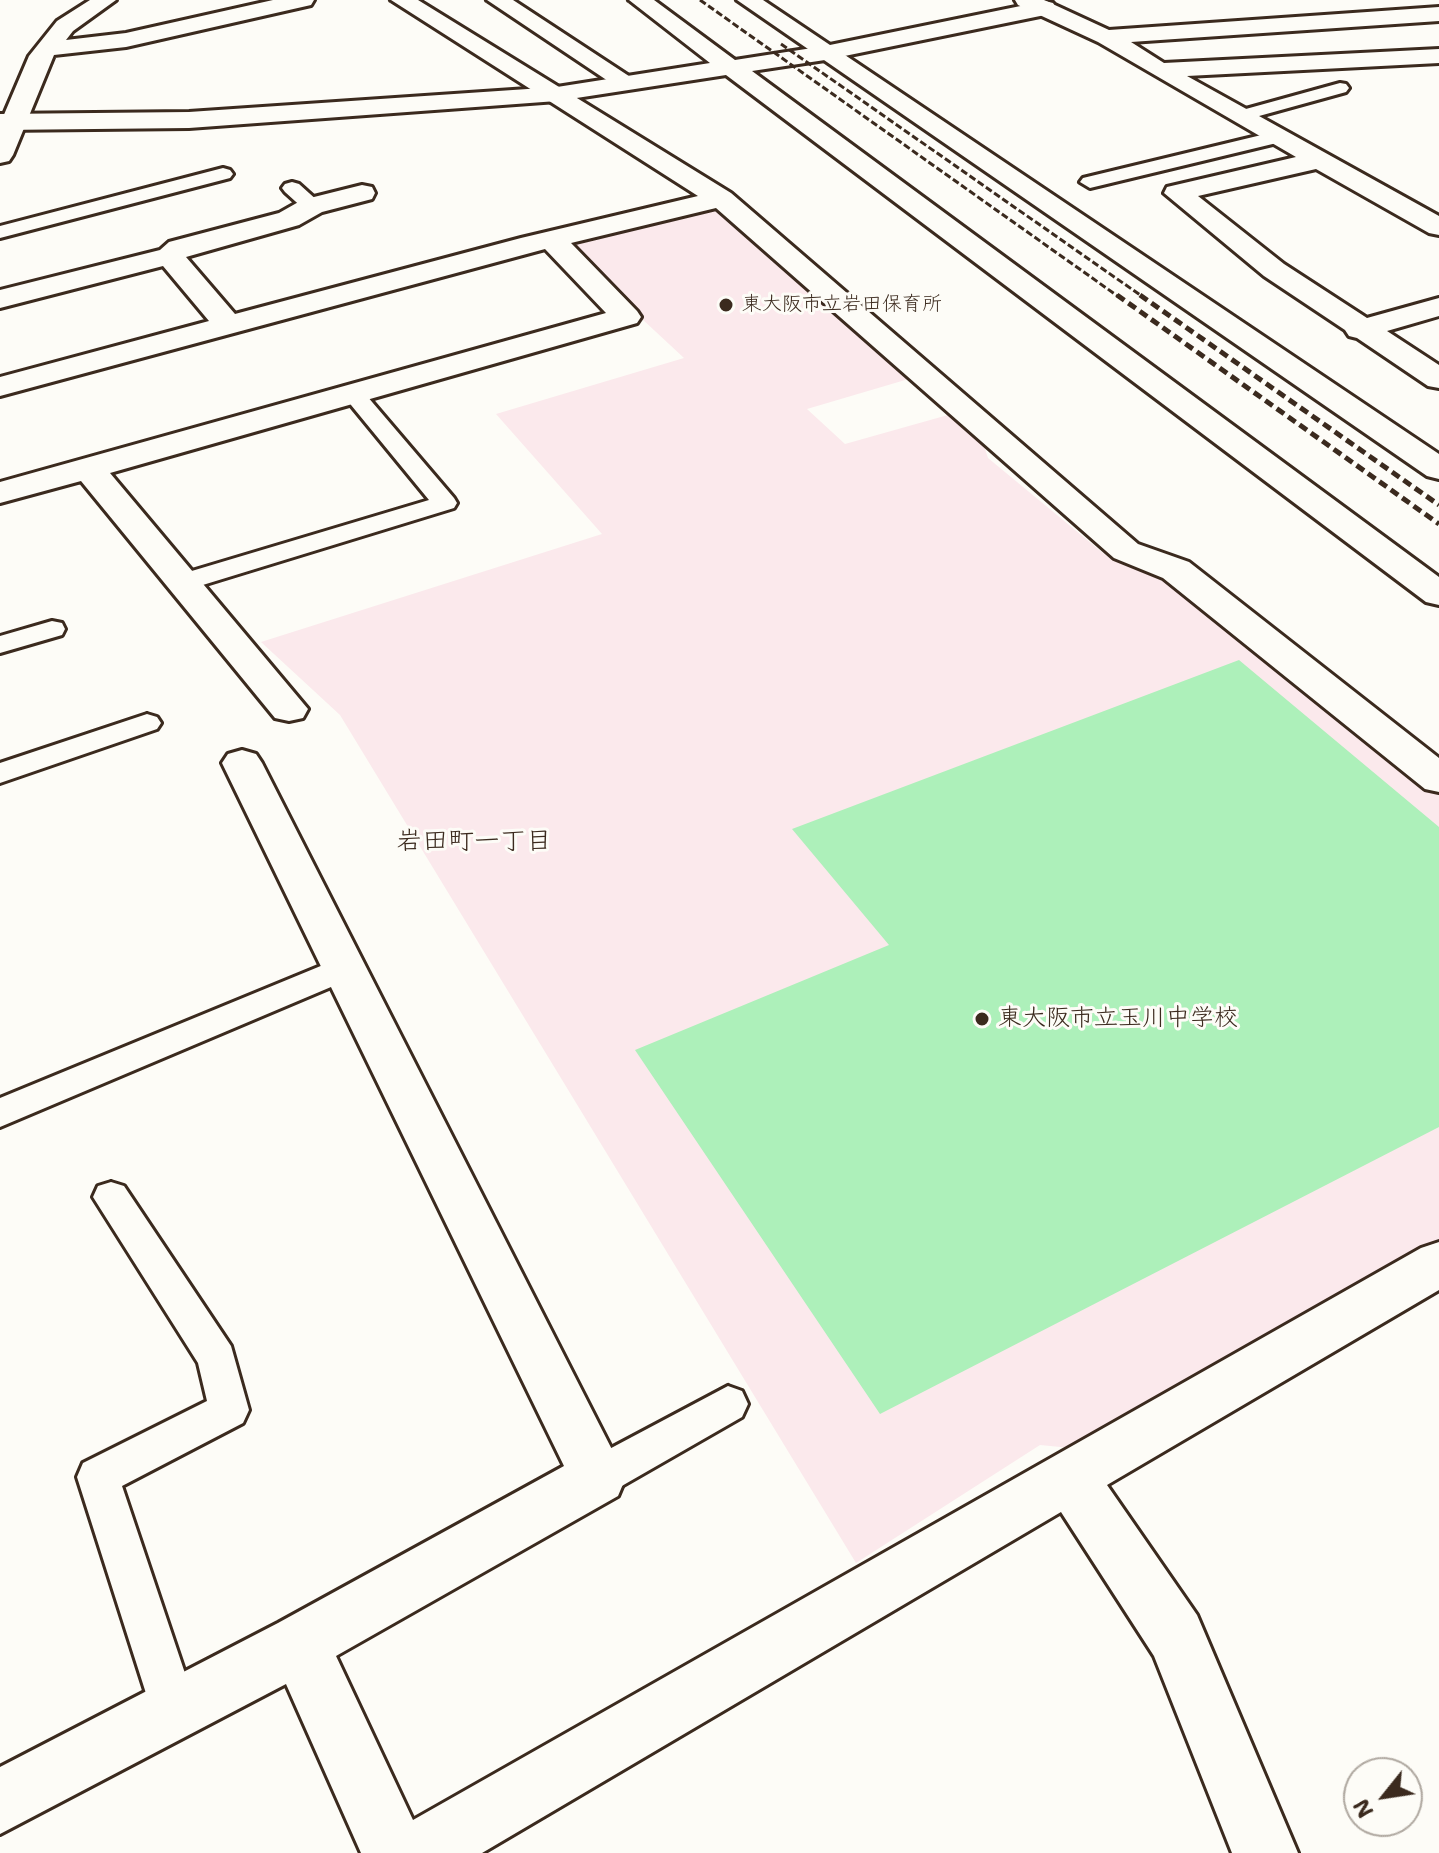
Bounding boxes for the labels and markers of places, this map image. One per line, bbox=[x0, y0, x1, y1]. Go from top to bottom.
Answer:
place label: 東大阪市立岩田保育所 bbox=[742, 293, 942, 317]
marker: 東大阪市立岩田保育所 bbox=[717, 296, 735, 314]
place label: 東大阪市立玉川中学校 bbox=[998, 1005, 1238, 1033]
marker: 東大阪市立玉川中学校 bbox=[973, 1010, 991, 1028]

